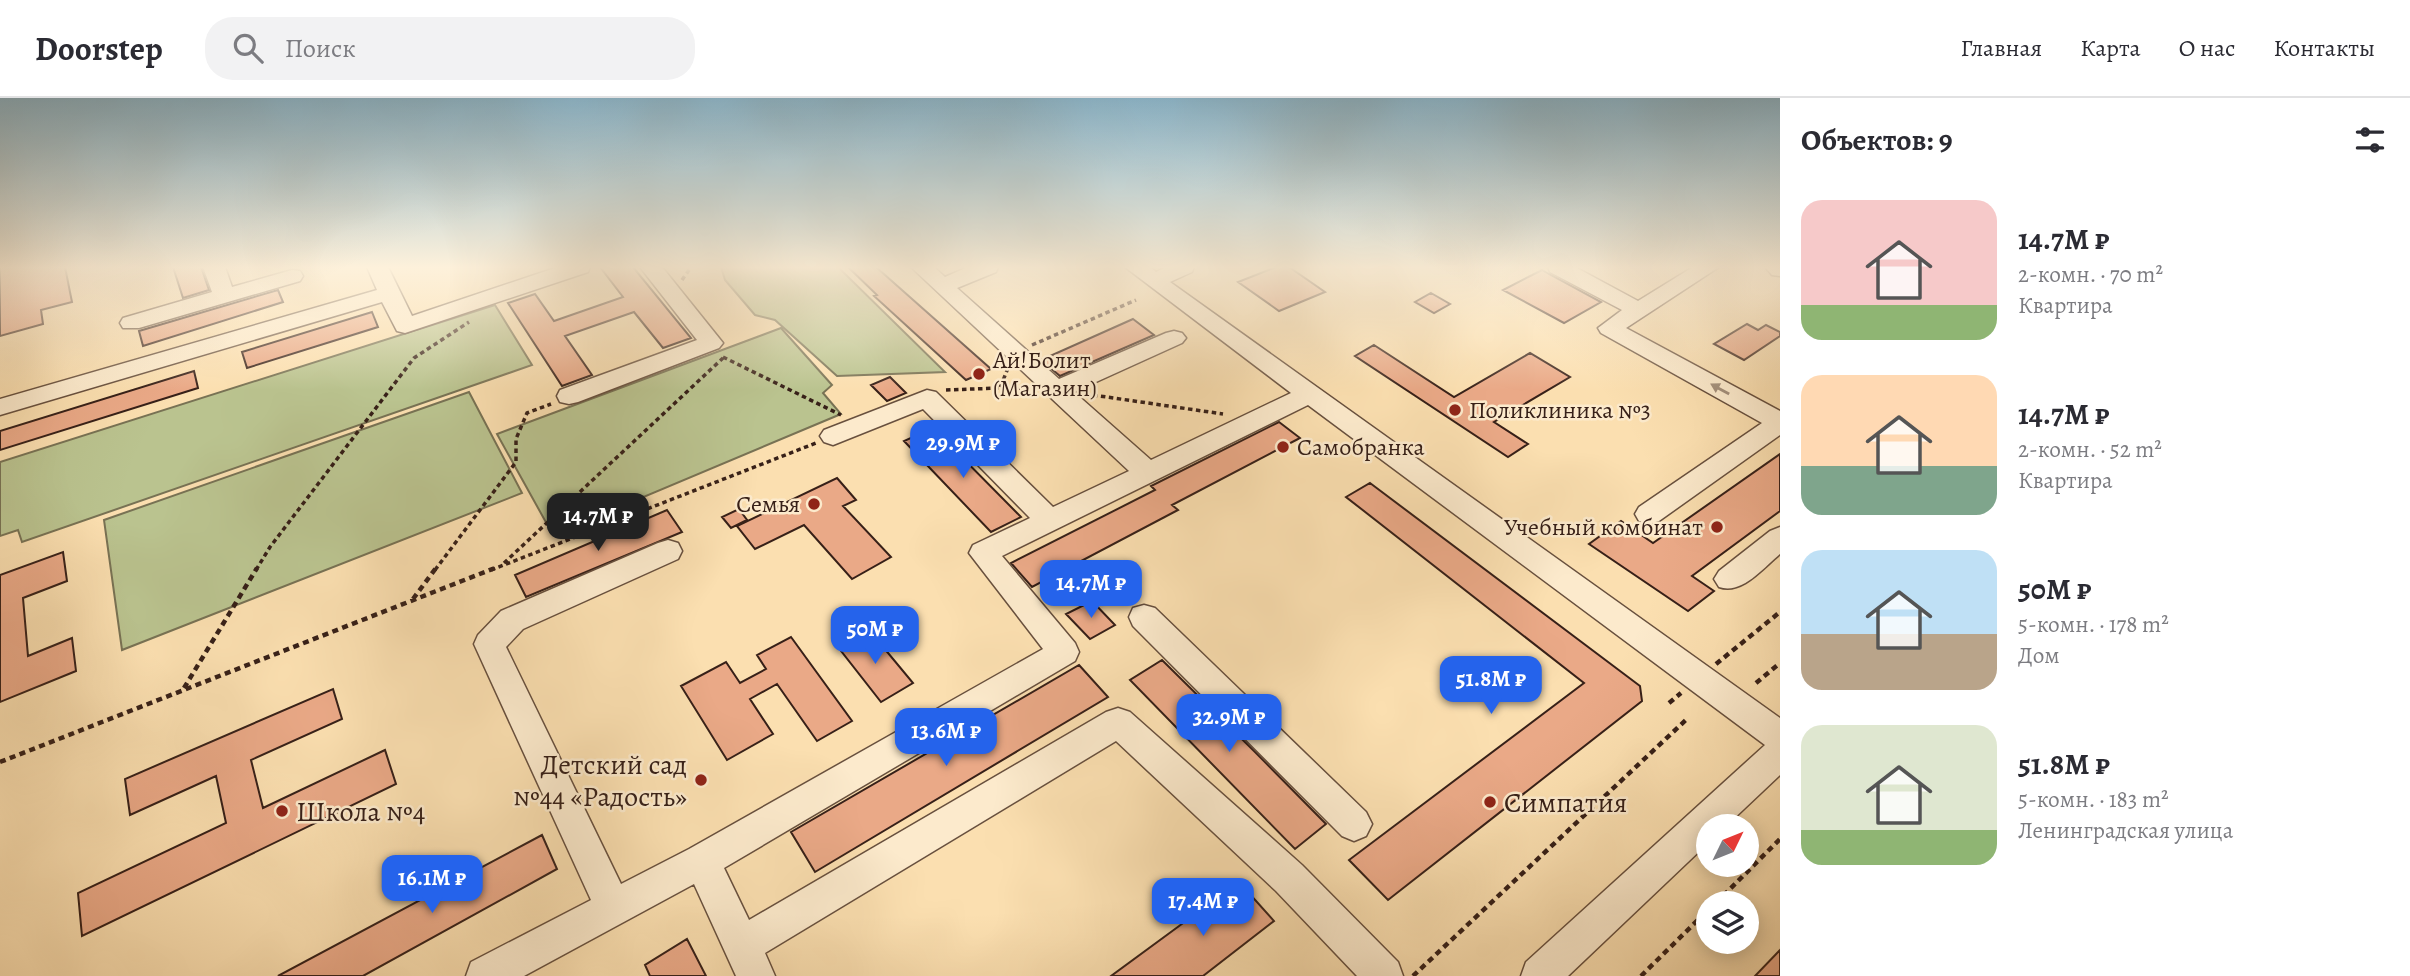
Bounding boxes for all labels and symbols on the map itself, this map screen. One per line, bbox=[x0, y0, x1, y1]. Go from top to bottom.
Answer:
place label: Ай!Болит (Магазин) bbox=[992, 344, 1097, 404]
marker: Ай!Болит (Магазин) bbox=[971, 366, 987, 382]
one-way arrow bbox=[1710, 383, 1730, 395]
place label: Поликлиника №3 bbox=[1469, 394, 1651, 426]
marker: Поликлиника №3 bbox=[1447, 402, 1463, 418]
pin: 29.9M ₽ bbox=[898, 420, 1028, 480]
place label: Самобранка bbox=[1297, 431, 1425, 463]
marker: Самобранка bbox=[1275, 439, 1291, 455]
place label: Семья bbox=[736, 488, 800, 520]
pin: 14.7M ₽ bbox=[533, 494, 663, 553]
marker: Семья bbox=[806, 496, 822, 512]
place label: Учебный комбинат bbox=[1504, 511, 1703, 543]
marker: Учебный комбинат bbox=[1709, 519, 1725, 535]
pin: 14.7M ₽ bbox=[1026, 560, 1156, 620]
pin: 50M ₽ bbox=[826, 606, 924, 666]
pin: 51.8M ₽ bbox=[1426, 656, 1556, 716]
pin: 32.9M ₽ bbox=[1164, 694, 1294, 754]
pin: 13.6M ₽ bbox=[881, 708, 1011, 768]
place label: Детский сад №44 «Радость» bbox=[513, 746, 687, 816]
marker: Детский сад №44 «Радость» bbox=[693, 772, 709, 788]
place label: Симпатия bbox=[1504, 784, 1627, 822]
place label: Школа №4 bbox=[296, 793, 425, 831]
marker: Симпатия bbox=[1482, 794, 1498, 810]
marker: Школа №4 bbox=[274, 803, 290, 819]
north arrow bbox=[1696, 814, 1759, 877]
pin: 16.1M ₽ bbox=[367, 856, 497, 915]
pin: 17.4M ₽ bbox=[1138, 878, 1268, 938]

